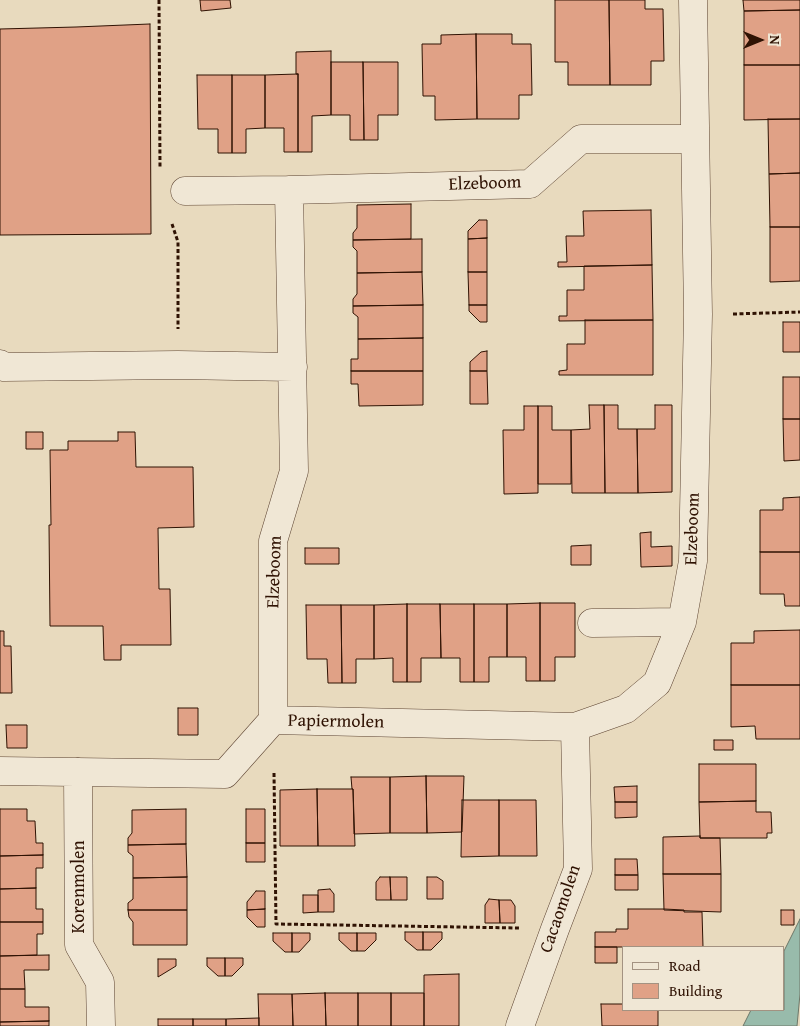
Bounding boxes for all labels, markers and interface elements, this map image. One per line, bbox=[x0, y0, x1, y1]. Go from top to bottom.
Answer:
north arrow bbox=[735, 15, 785, 65]
text: N bbox=[765, 35, 785, 45]
street label: Elzeboom bbox=[448, 172, 522, 196]
street label: Elzeboom bbox=[681, 492, 705, 566]
street label: Elzeboom bbox=[263, 535, 287, 609]
street label: Papiermolen bbox=[288, 710, 384, 734]
street label: Korenmolen bbox=[68, 840, 90, 934]
street label: Cacaomolen bbox=[536, 862, 586, 956]
legend bbox=[622, 946, 785, 1011]
text: Road bbox=[669, 955, 700, 976]
text: Building bbox=[669, 980, 722, 1001]

